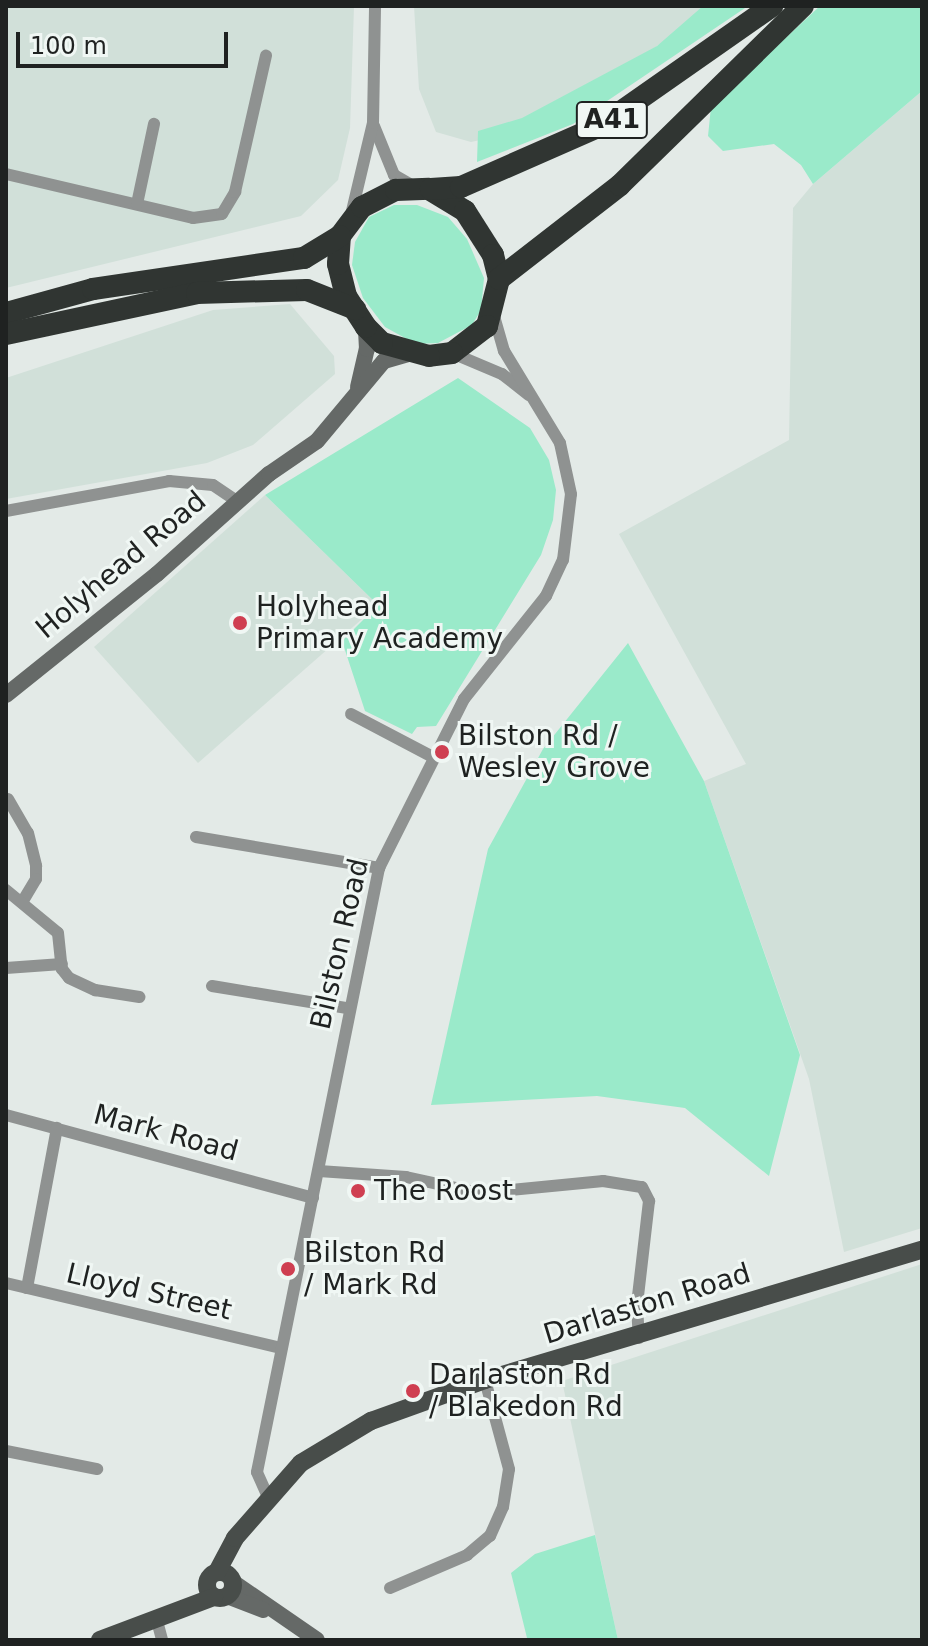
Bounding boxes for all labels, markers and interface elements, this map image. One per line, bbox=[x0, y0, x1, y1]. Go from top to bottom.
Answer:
scale bar bbox=[20, 16, 232, 66]
text: 100 m bbox=[30, 32, 107, 60]
road number: A41 bbox=[574, 98, 650, 142]
street label: Holyhead Road bbox=[29, 484, 213, 646]
place label: Holyhead Primary Academy bbox=[256, 590, 503, 656]
marker: Holyhead Primary Academy bbox=[231, 614, 249, 632]
place label: Bilston Rd / Wesley Grove bbox=[458, 719, 650, 785]
marker: Bilston Rd / Wesley Grove bbox=[433, 743, 451, 761]
street label: Bilston Road bbox=[304, 855, 376, 1033]
street label: Mark Road bbox=[90, 1098, 242, 1168]
place label: The Roost bbox=[374, 1174, 513, 1208]
marker: The Roost bbox=[349, 1182, 367, 1200]
place label: Bilston Rd / Mark Rd bbox=[304, 1236, 445, 1302]
street label: Lloyd Street bbox=[63, 1257, 235, 1327]
street label: Darlaston Road bbox=[539, 1257, 755, 1351]
marker: Bilston Rd / Mark Rd bbox=[279, 1260, 297, 1278]
place label: Darlaston Rd / Blakedon Rd bbox=[429, 1358, 623, 1424]
marker: Darlaston Rd / Blakedon Rd bbox=[404, 1382, 422, 1400]

